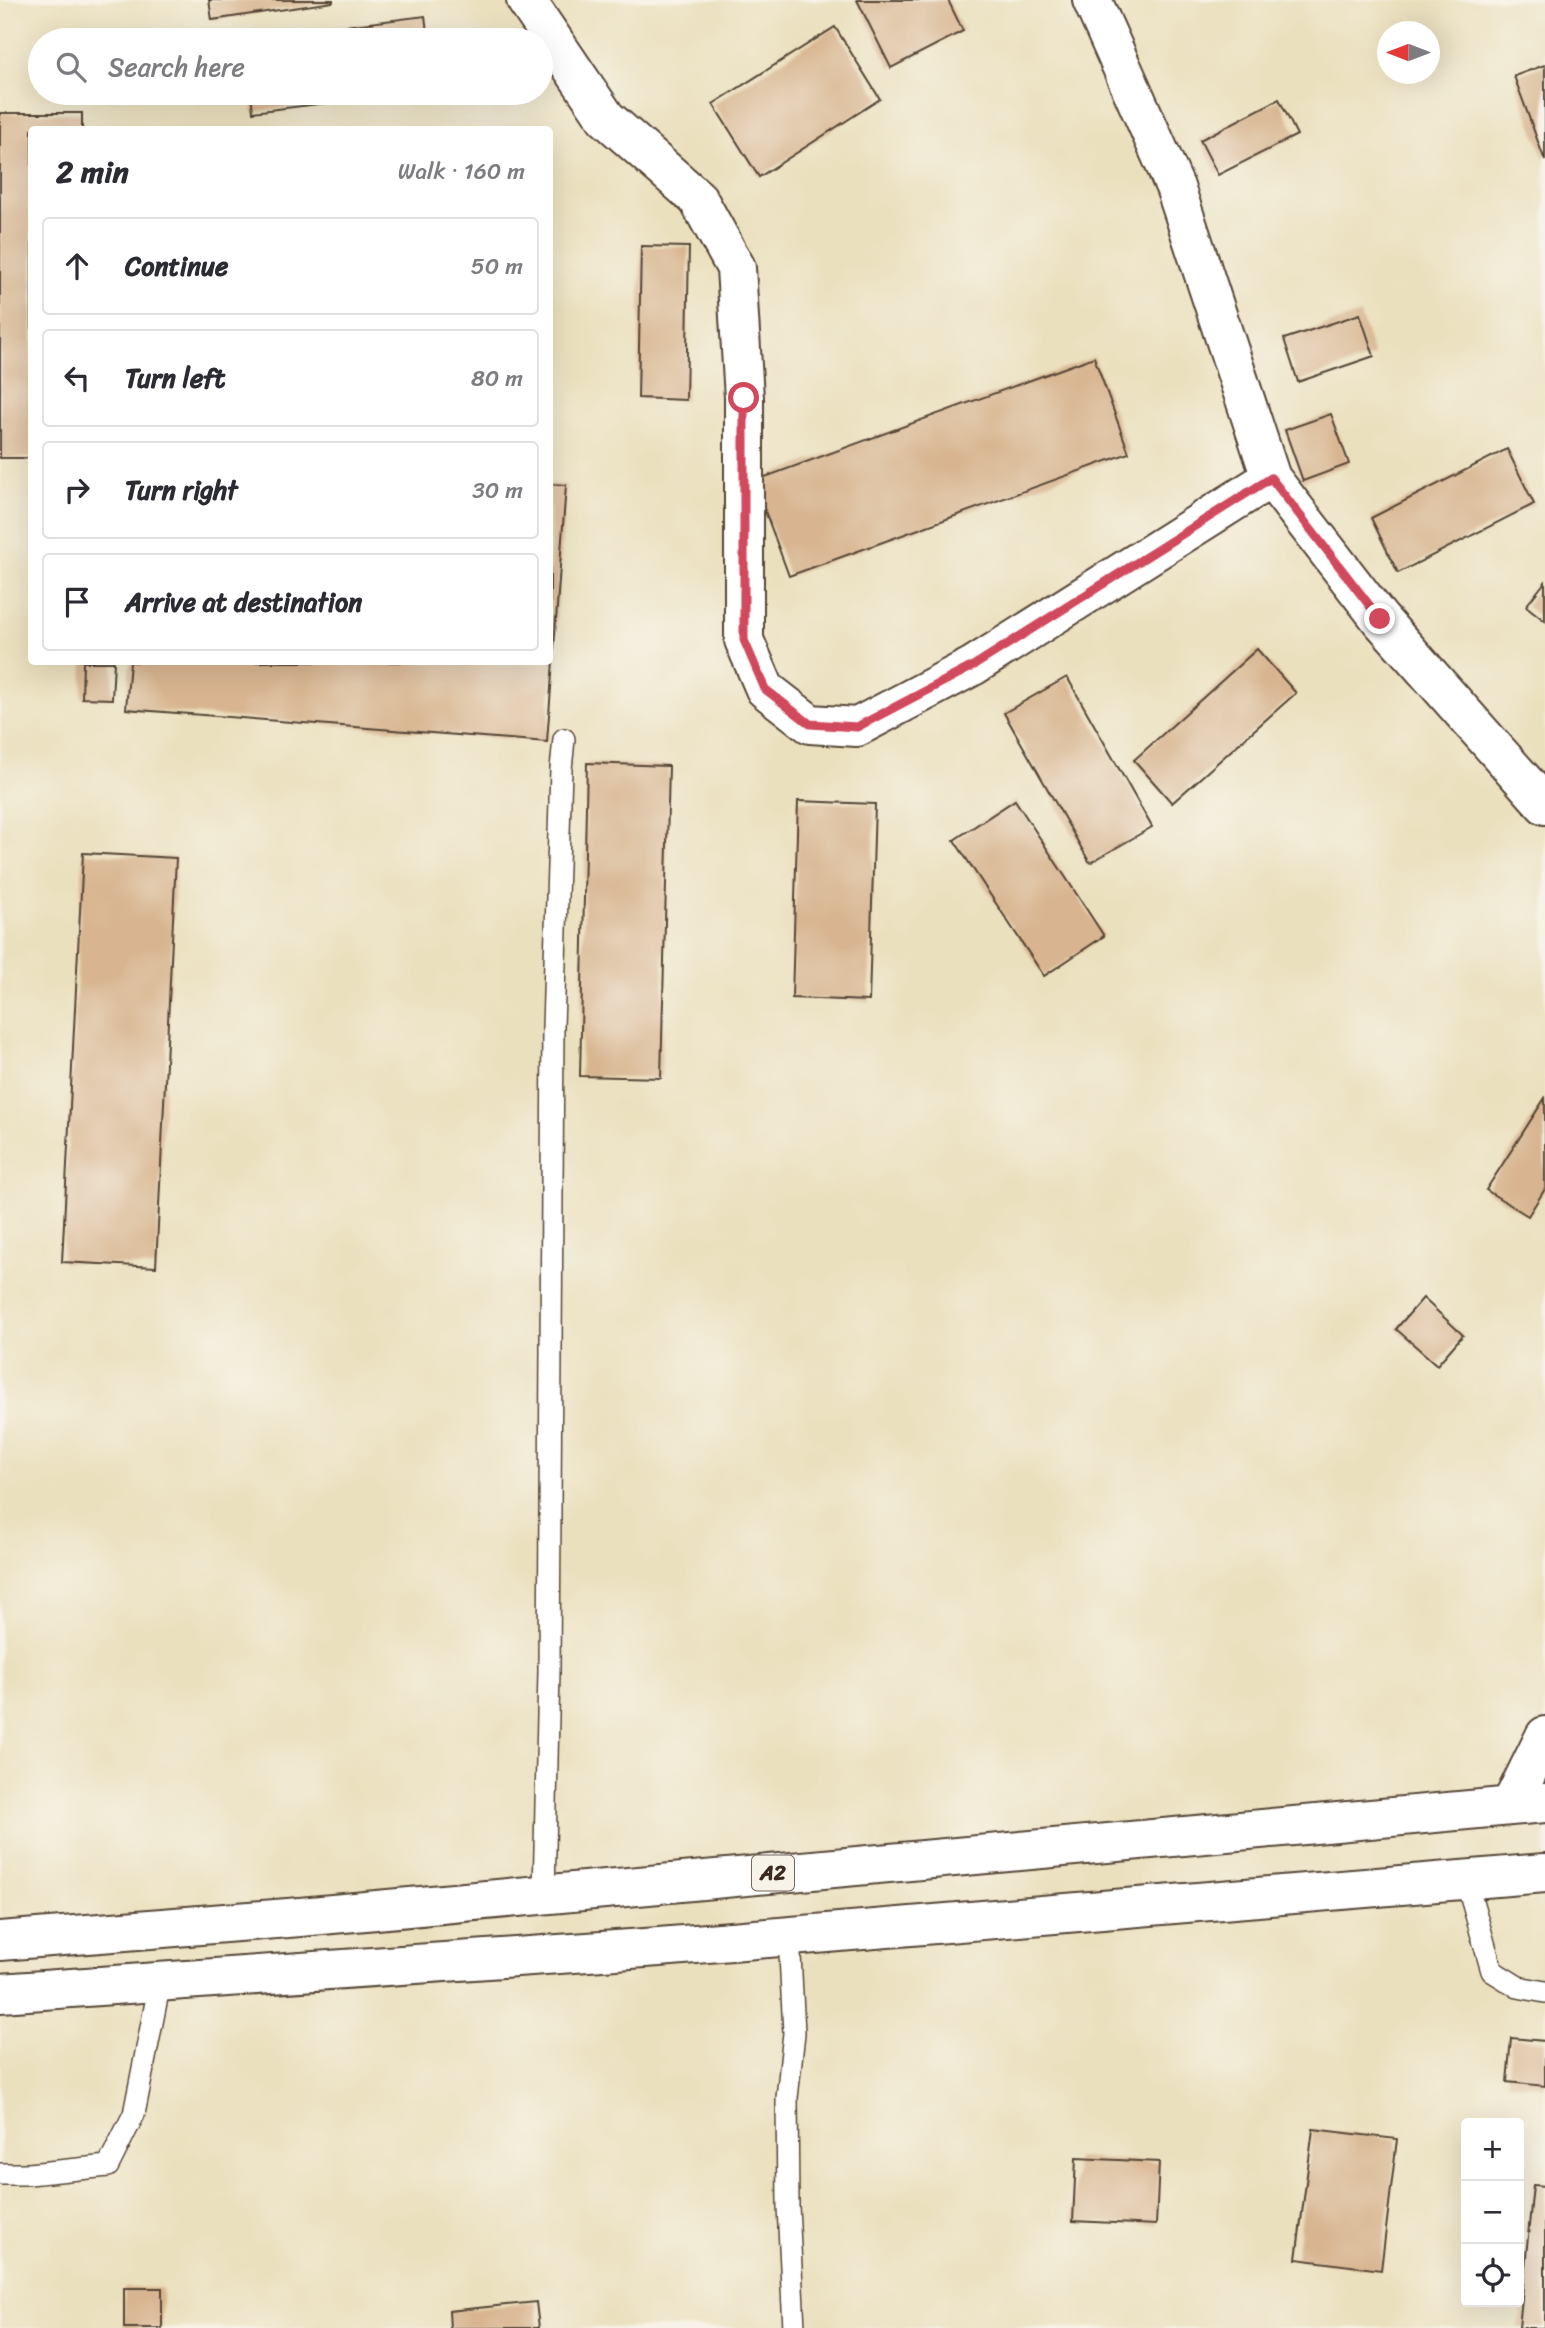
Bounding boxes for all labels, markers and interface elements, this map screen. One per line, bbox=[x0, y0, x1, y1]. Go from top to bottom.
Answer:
north arrow bbox=[1377, 21, 1440, 84]
search box bbox=[28, 28, 553, 105]
text: Search here bbox=[108, 44, 245, 90]
icon: search bbox=[52, 48, 90, 86]
text: 2 min bbox=[56, 145, 129, 199]
text: Walk · 160 m bbox=[398, 151, 525, 192]
text: Continue bbox=[125, 243, 228, 289]
text: 50 m bbox=[471, 246, 523, 287]
icon: ahead bbox=[58, 247, 96, 285]
text: Turn left bbox=[125, 355, 225, 401]
text: 80 m bbox=[471, 358, 523, 399]
icon: left bbox=[58, 359, 96, 397]
route start bbox=[728, 382, 759, 413]
text: Turn right bbox=[125, 467, 238, 513]
text: 30 m bbox=[472, 470, 523, 511]
icon: right bbox=[58, 471, 96, 509]
text: Arrive at destination bbox=[125, 579, 362, 625]
icon: arrive bbox=[58, 583, 96, 621]
route end bbox=[1364, 603, 1395, 634]
road number: A2 bbox=[752, 1856, 794, 1890]
map controls bbox=[1461, 2118, 1524, 2307]
button: + bbox=[1461, 2118, 1524, 2181]
button: − bbox=[1461, 2181, 1524, 2244]
button: locate bbox=[1461, 2244, 1524, 2307]

